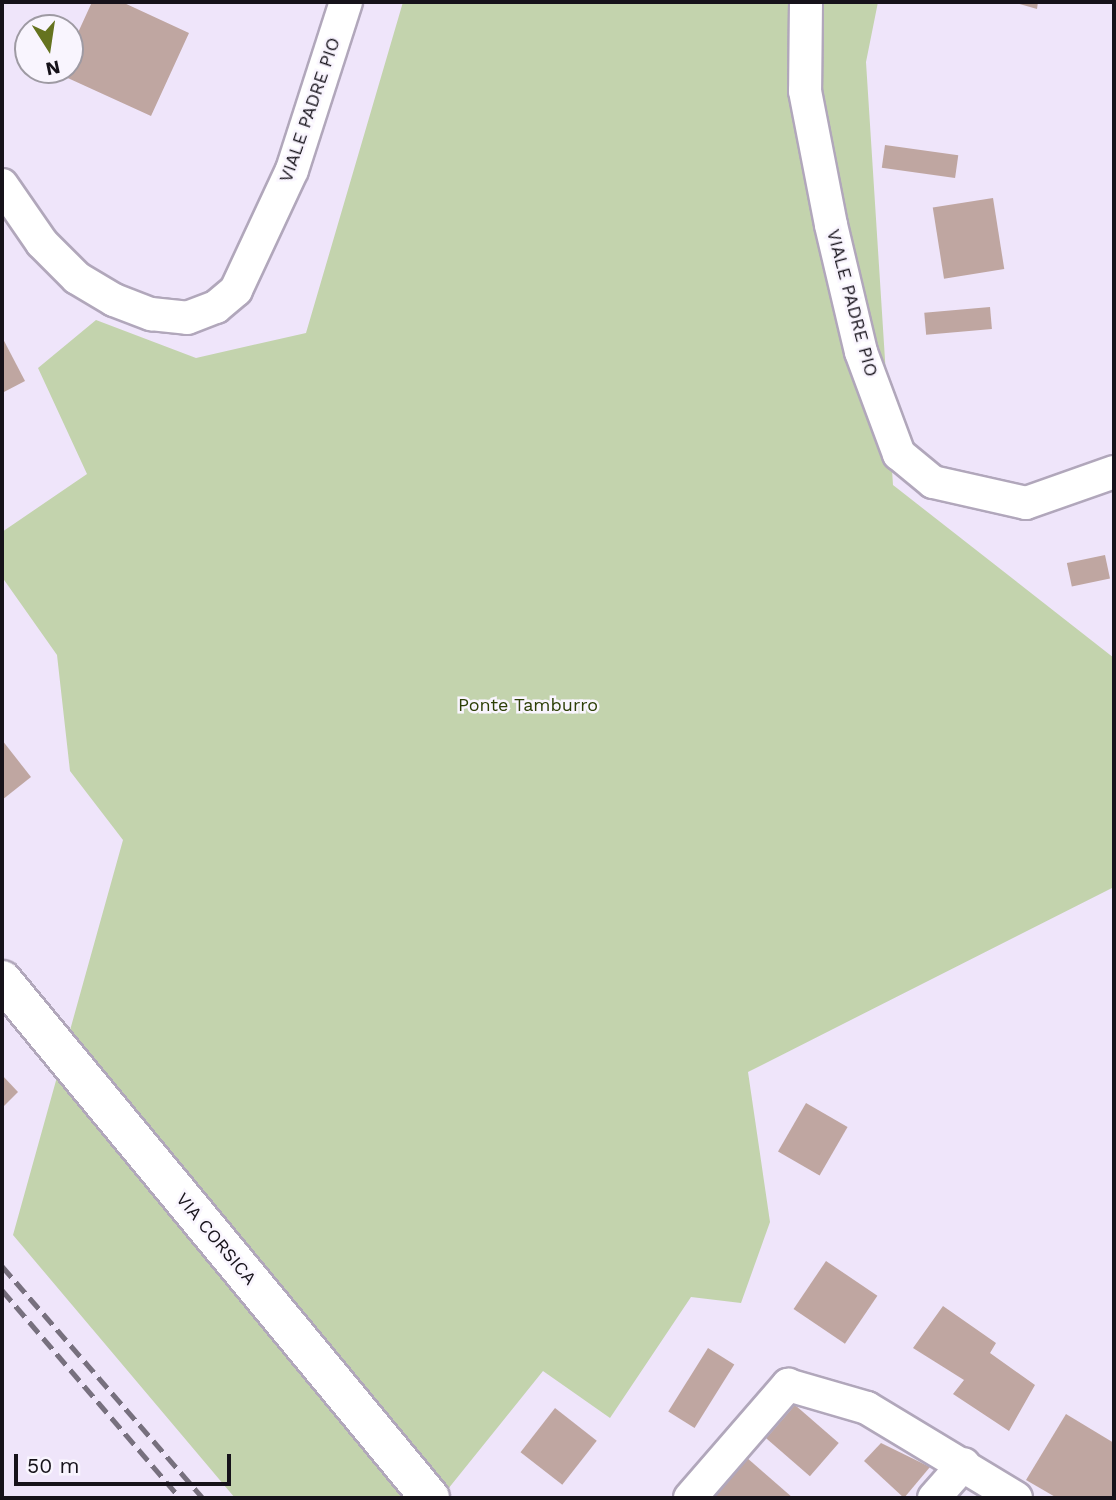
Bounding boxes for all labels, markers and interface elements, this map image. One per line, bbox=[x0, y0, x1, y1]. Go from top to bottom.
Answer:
north arrow bbox=[14, 14, 84, 84]
street label: VIALE PADRE PIO bbox=[275, 35, 345, 185]
text: N bbox=[44, 55, 62, 81]
street label: VIALE PADRE PIO bbox=[822, 227, 882, 379]
park label: Ponte Tamburro bbox=[458, 694, 598, 716]
street label: VIA CORSICA bbox=[171, 1188, 261, 1290]
scale bar bbox=[18, 1440, 234, 1484]
text: 50 m bbox=[27, 1453, 79, 1478]

